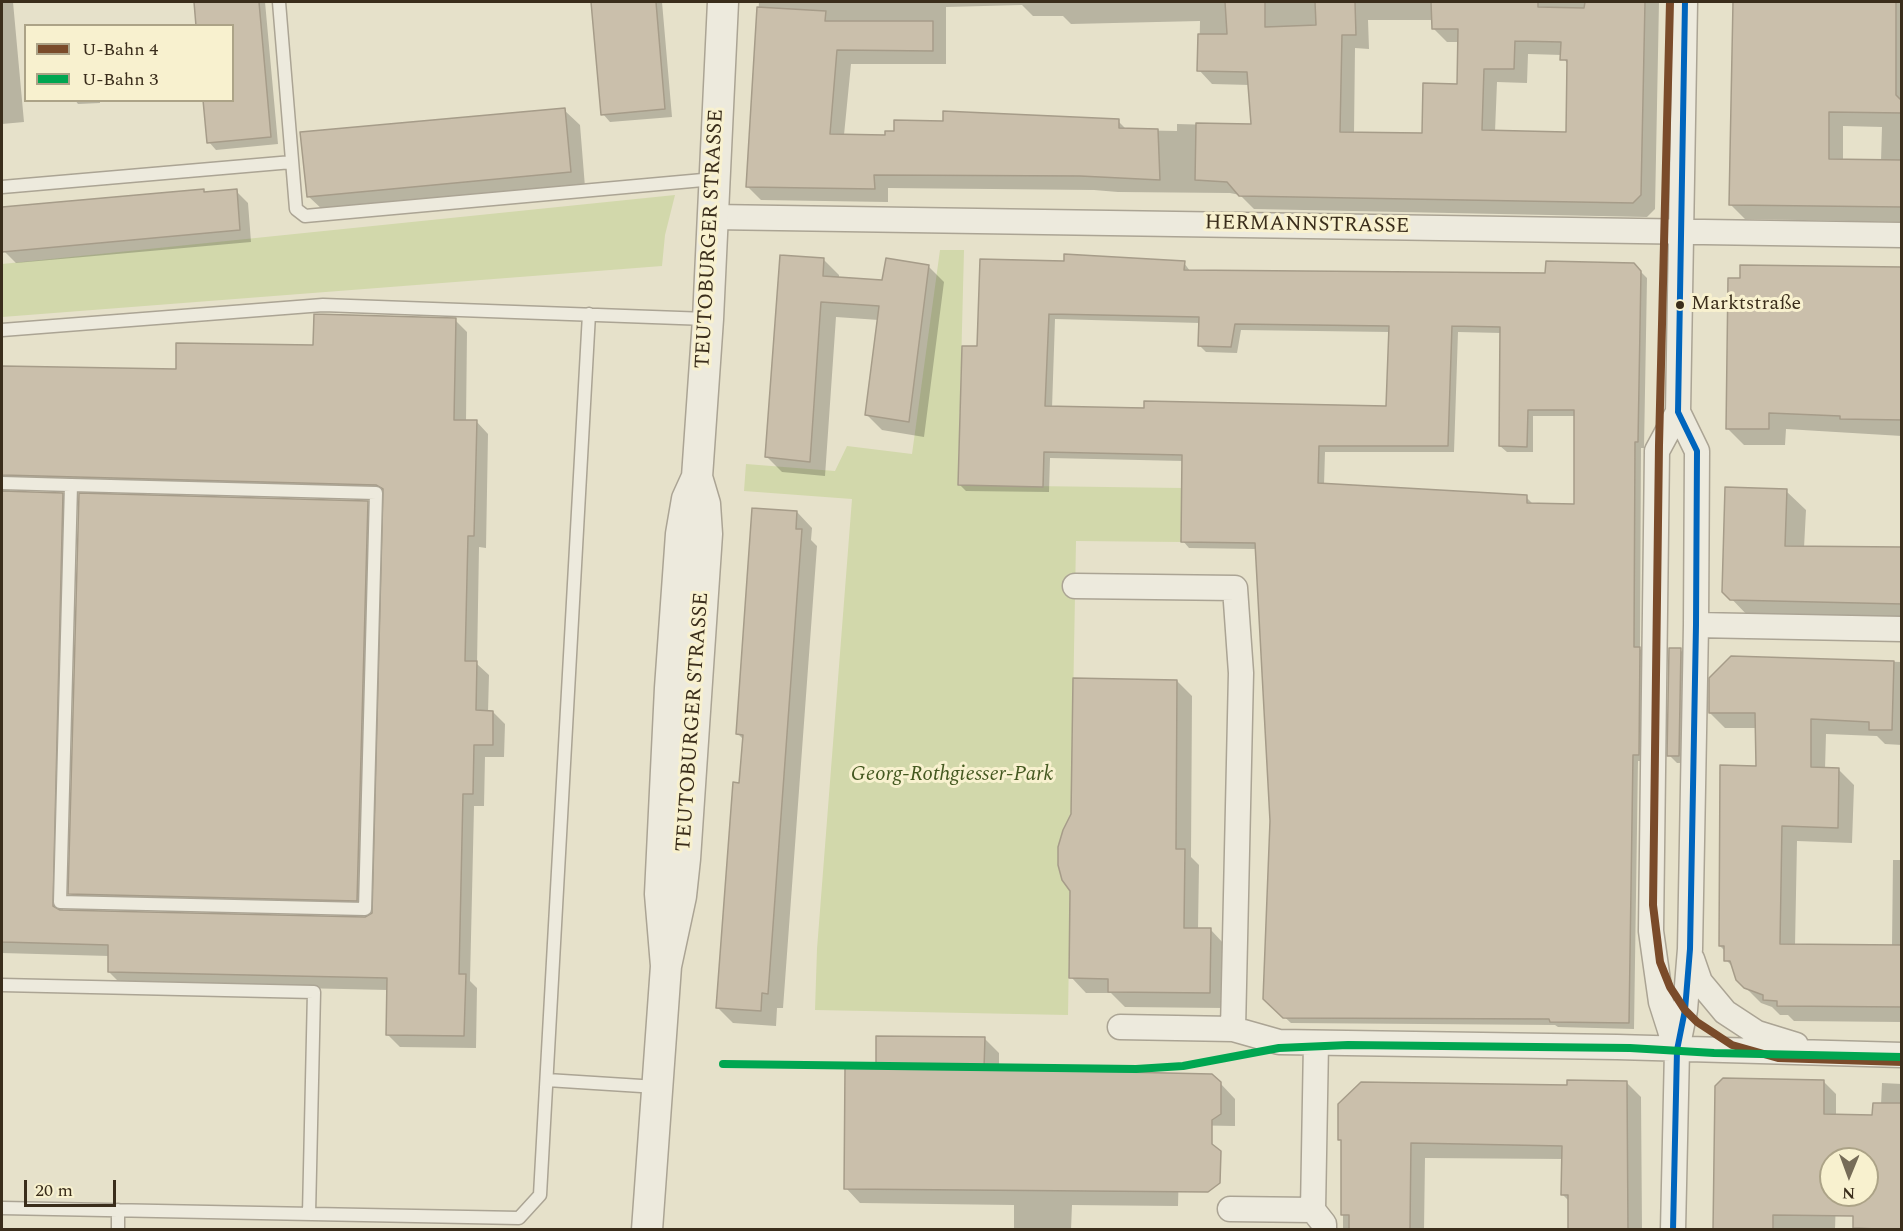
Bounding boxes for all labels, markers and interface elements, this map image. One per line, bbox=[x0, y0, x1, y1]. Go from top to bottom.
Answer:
legend bbox=[24, 24, 234, 102]
text: U-Bahn 4 bbox=[82, 36, 158, 63]
text: U-Bahn 3 bbox=[82, 66, 158, 93]
street label: TEUTOBURGER STRASSE bbox=[692, 108, 730, 370]
street label: HERMANNSTRASSE bbox=[1204, 212, 1410, 240]
place label: Marktstraße bbox=[1691, 293, 1801, 317]
marker: Marktstraße bbox=[1674, 299, 1686, 311]
street label: TEUTOBURGER STRASSE bbox=[672, 591, 716, 853]
park label: Georg-Rothgiesser-Park bbox=[851, 763, 1053, 789]
north arrow bbox=[1819, 1147, 1879, 1207]
scale bar bbox=[27, 1168, 118, 1206]
text: 20 m bbox=[35, 1177, 73, 1204]
text: N bbox=[1842, 1181, 1855, 1205]

